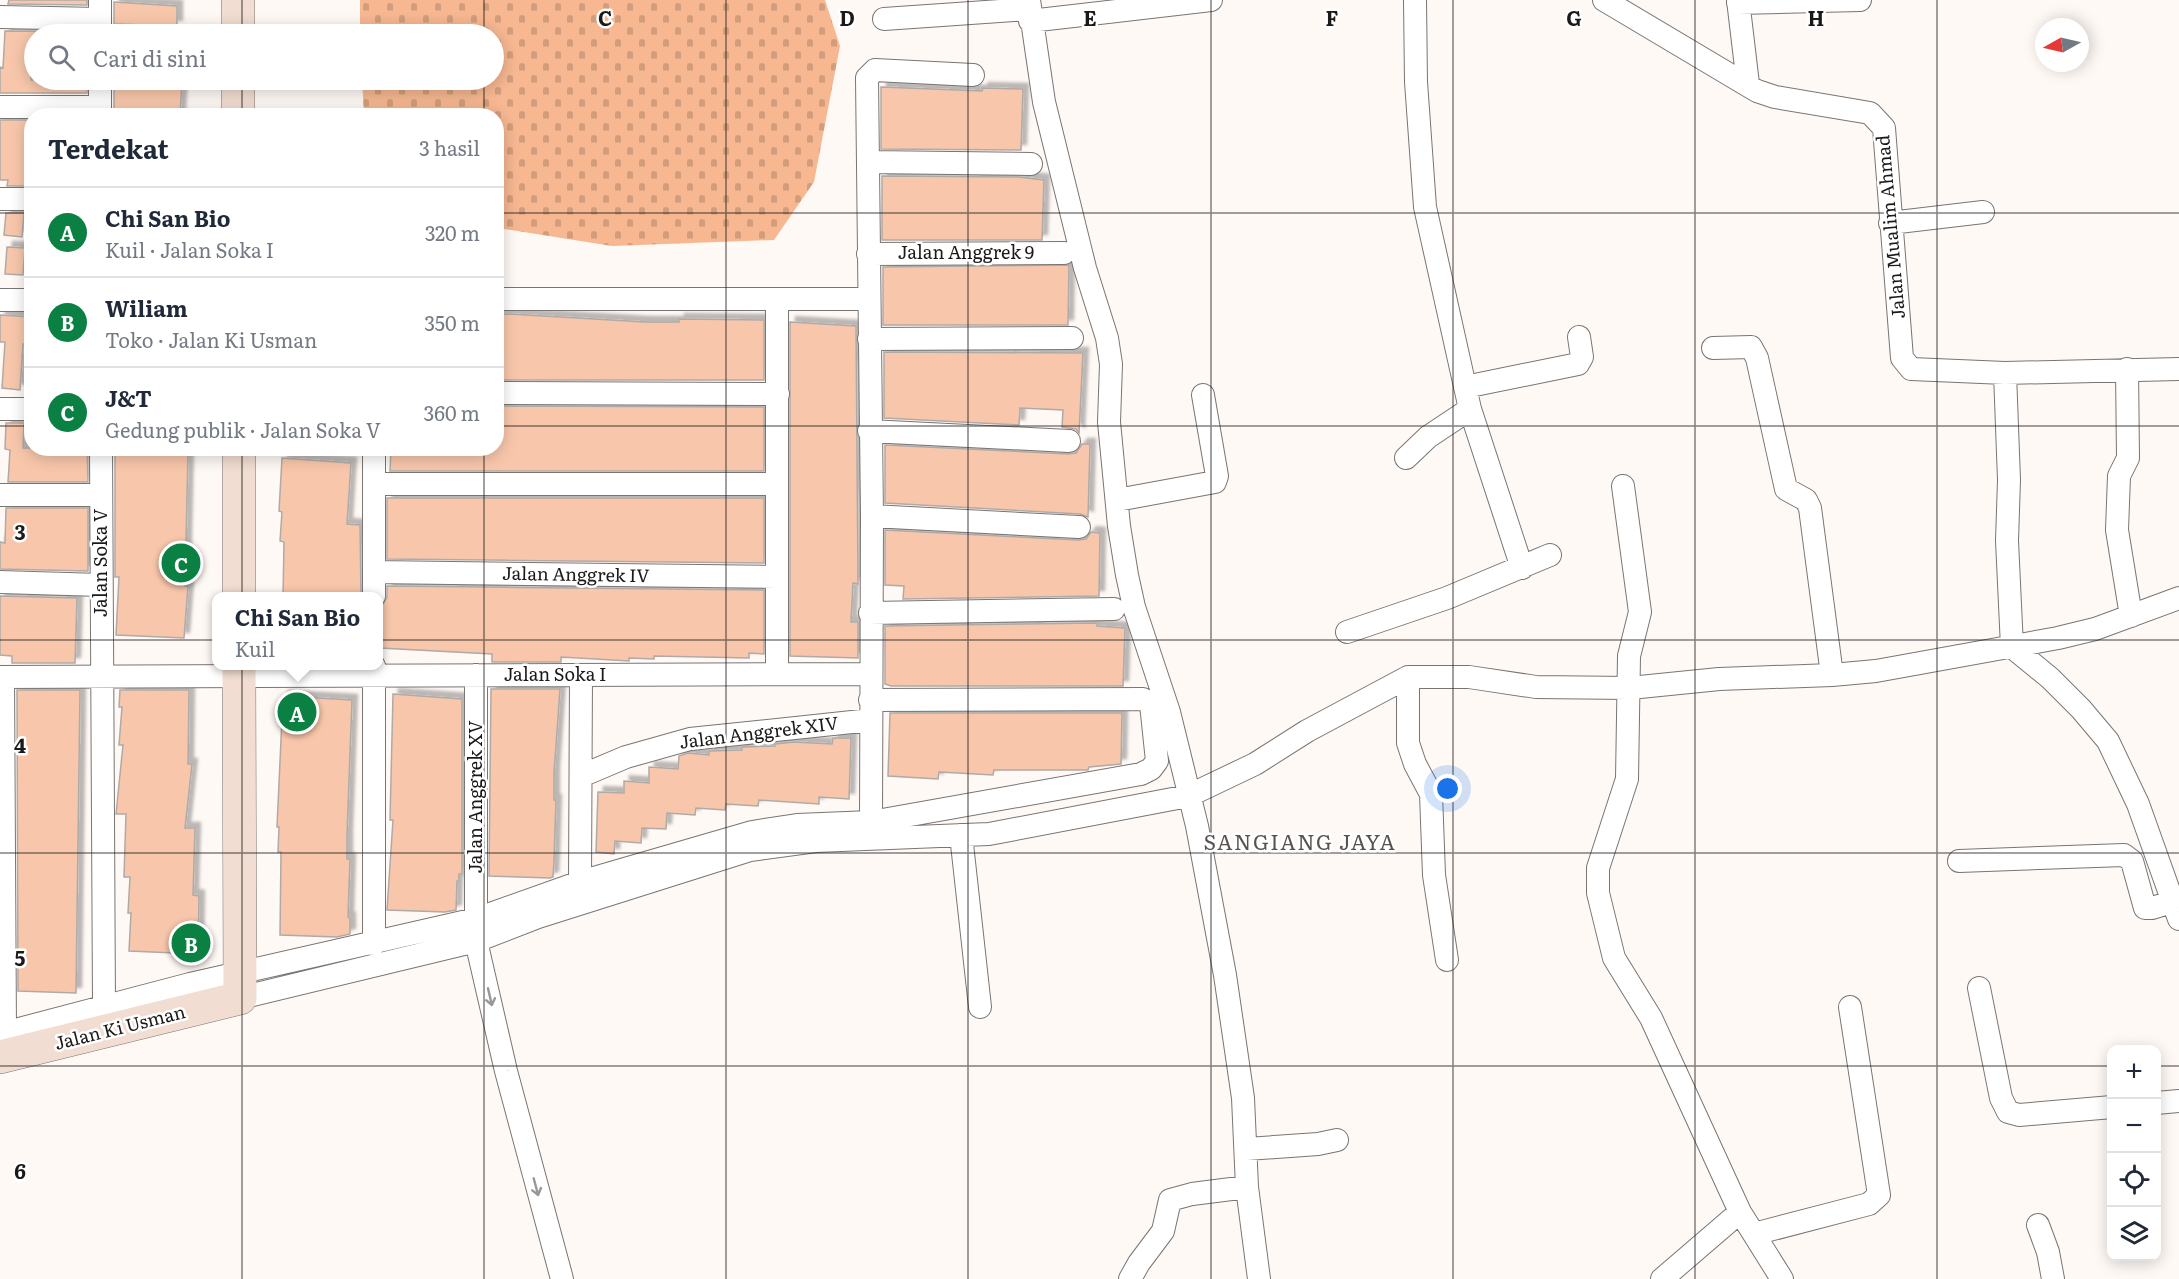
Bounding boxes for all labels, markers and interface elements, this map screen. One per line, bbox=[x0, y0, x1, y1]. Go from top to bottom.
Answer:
text: C bbox=[598, 2, 612, 32]
text: D bbox=[839, 2, 855, 32]
text: E bbox=[1083, 2, 1097, 32]
text: F bbox=[1326, 2, 1339, 32]
text: G bbox=[1566, 2, 1582, 32]
text: H bbox=[1808, 2, 1824, 32]
north arrow bbox=[2035, 18, 2089, 72]
search box bbox=[24, 24, 504, 90]
icon: search bbox=[45, 41, 78, 74]
text: Cari di sini bbox=[93, 41, 206, 74]
text: Terdekat bbox=[48, 128, 169, 167]
text: 3 hasil bbox=[419, 132, 480, 162]
street label: Jalan Mualim Ahmad bbox=[1868, 134, 1911, 320]
text: Chi San Bio bbox=[105, 201, 231, 234]
text: A bbox=[60, 217, 75, 247]
text: 320 m bbox=[425, 217, 480, 247]
text: Kuil · Jalan Soka I bbox=[105, 234, 274, 264]
street label: Jalan Anggrek 9 bbox=[898, 238, 1034, 265]
text: Wiliam bbox=[105, 291, 188, 324]
text: B bbox=[61, 307, 74, 337]
text: 350 m bbox=[424, 307, 480, 337]
text: Toko · Jalan Ki Usman bbox=[105, 324, 317, 354]
text: J&T bbox=[105, 381, 152, 414]
text: C bbox=[60, 397, 75, 427]
text: 360 m bbox=[423, 397, 480, 427]
text: Gedung publik · Jalan Soka V bbox=[105, 414, 381, 444]
street label: Jalan Soka V bbox=[86, 509, 113, 617]
text: 3 bbox=[14, 516, 26, 546]
pin: C bbox=[162, 540, 201, 586]
street label: Jalan Anggrek IV bbox=[502, 559, 650, 588]
popup bbox=[212, 592, 383, 670]
text: Chi San Bio bbox=[235, 600, 360, 633]
text: Kuil bbox=[235, 633, 275, 663]
street label: Jalan Soka I bbox=[504, 660, 606, 687]
pin: A bbox=[278, 690, 316, 734]
street label: Jalan Anggrek XIV bbox=[678, 708, 840, 755]
street label: Jalan Anggrek XV bbox=[461, 721, 488, 873]
text: 4 bbox=[14, 729, 26, 759]
your location bbox=[1433, 774, 1462, 803]
district label: SANGIANG JAYA bbox=[1203, 825, 1397, 856]
pin: B bbox=[172, 920, 210, 966]
text: 5 bbox=[15, 942, 26, 972]
one-way arrow bbox=[484, 988, 496, 1007]
street label: Jalan Ki Usman bbox=[51, 997, 188, 1056]
map controls bbox=[2107, 1045, 2161, 1261]
button: + bbox=[2107, 1045, 2161, 1099]
button: − bbox=[2107, 1099, 2161, 1153]
button: locate bbox=[2107, 1153, 2161, 1207]
text: 6 bbox=[14, 1155, 26, 1185]
one-way arrow bbox=[531, 1177, 542, 1196]
button: layers bbox=[2107, 1207, 2161, 1261]

